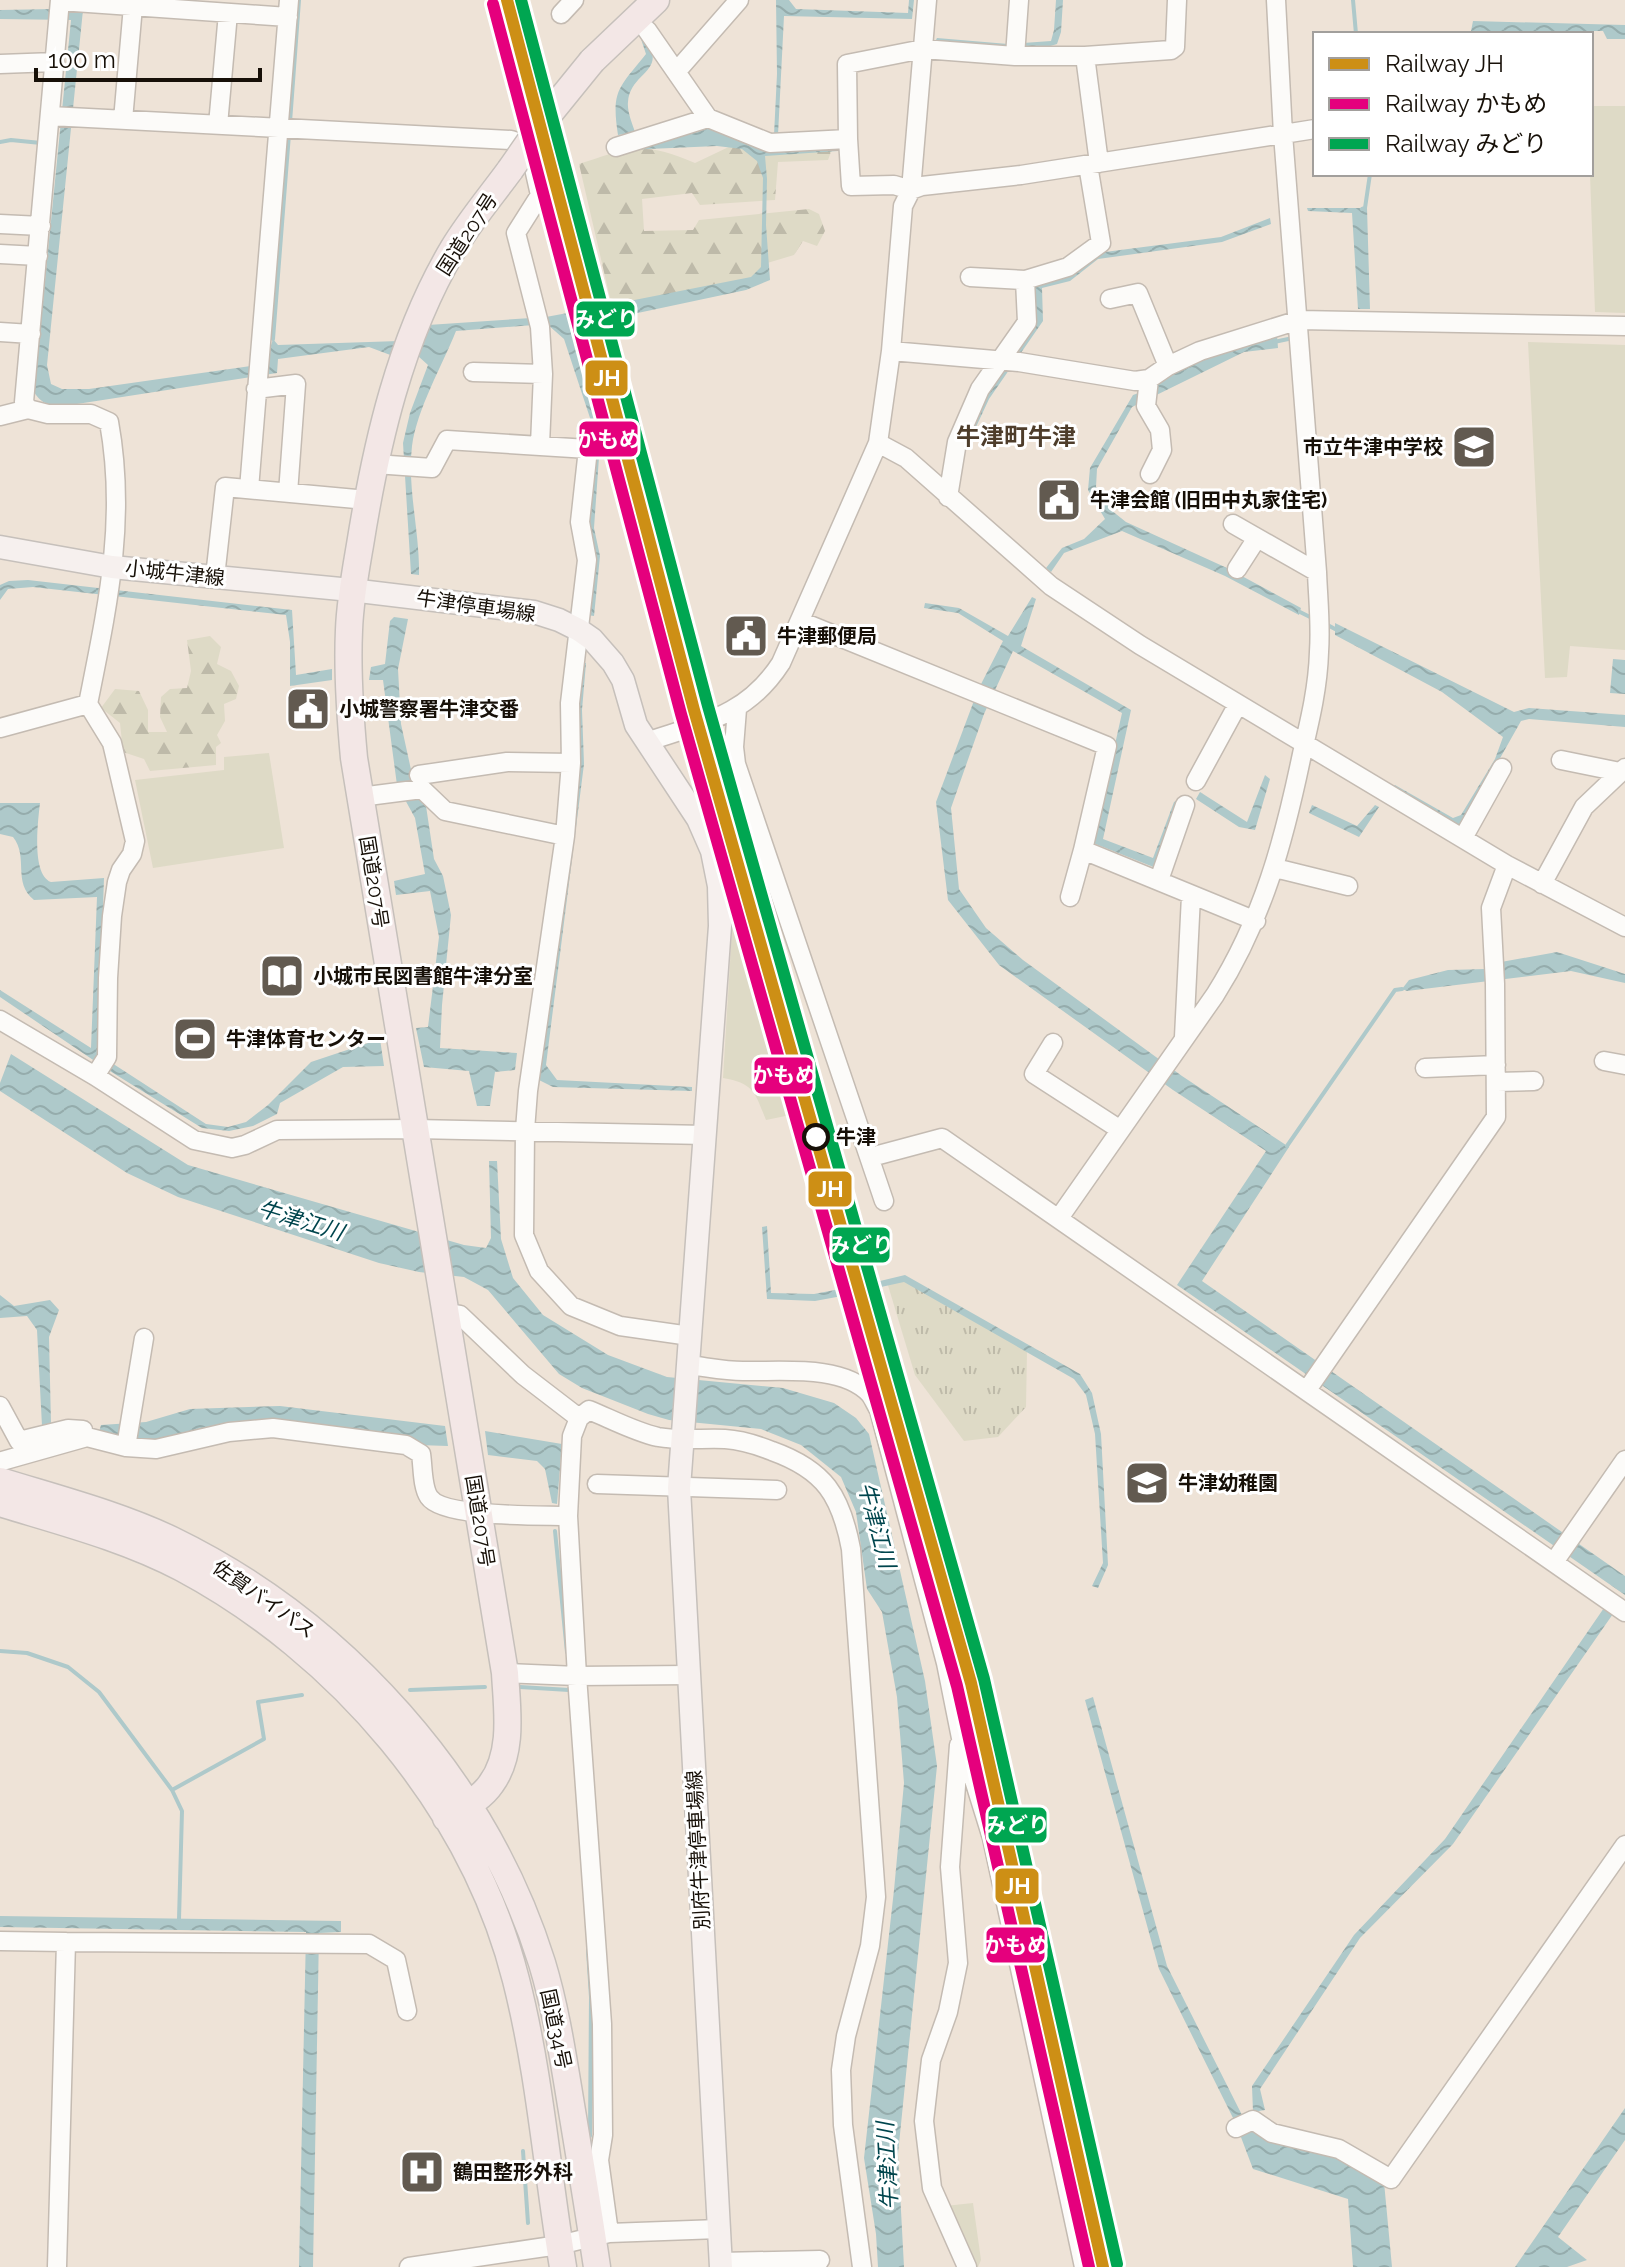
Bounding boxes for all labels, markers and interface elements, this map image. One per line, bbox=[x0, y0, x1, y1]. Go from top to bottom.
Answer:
scale bar bbox=[36, 32, 260, 82]
legend bbox=[1313, 32, 1593, 176]
text: 100 m bbox=[48, 45, 116, 74]
text: Railway JH bbox=[1385, 49, 1504, 78]
text: Railway かもめ bbox=[1385, 89, 1547, 118]
text: Railway みどり bbox=[1385, 129, 1547, 158]
street label: 国道207号 bbox=[432, 188, 502, 280]
line badge: みどり bbox=[575, 300, 636, 338]
text: みどり bbox=[573, 306, 639, 332]
line badge: JH bbox=[584, 359, 629, 397]
text: JH bbox=[593, 365, 621, 391]
line badge: かもめ bbox=[578, 420, 639, 458]
district label: 牛津町牛津 bbox=[956, 422, 1076, 451]
school or university icon: 市立牛津中学校 bbox=[1450, 423, 1498, 471]
text: かもめ bbox=[575, 426, 641, 452]
place label: 市立牛津中学校 bbox=[1303, 435, 1443, 459]
public building icon: 牛津会館 (旧田中丸家住宅) bbox=[1035, 476, 1083, 524]
place label: 牛津会館 (旧田中丸家住宅) bbox=[1090, 488, 1327, 512]
street label: 小城牛津線 bbox=[124, 556, 226, 590]
street label: 牛津停車場線 bbox=[415, 586, 537, 626]
public building icon: 牛津郵便局 bbox=[722, 612, 770, 660]
place label: 牛津郵便局 bbox=[777, 624, 877, 648]
public building icon: 小城警察署牛津交番 bbox=[284, 685, 332, 733]
place label: 小城警察署牛津交番 bbox=[339, 697, 519, 721]
street label: 国道207号 bbox=[355, 834, 393, 930]
library icon: 小城市民図書館牛津分室 bbox=[258, 952, 306, 1000]
place label: 小城市民図書館牛津分室 bbox=[313, 964, 533, 988]
sports icon: 牛津体育センター bbox=[171, 1015, 219, 1063]
place label: 牛津体育センター bbox=[226, 1027, 386, 1051]
line badge: かもめ bbox=[753, 1056, 814, 1095]
text: かもめ bbox=[751, 1062, 817, 1088]
marker: 牛津 bbox=[803, 1124, 829, 1150]
place label: 牛津 bbox=[836, 1125, 876, 1149]
line badge: JH bbox=[807, 1170, 853, 1208]
text: JH bbox=[816, 1176, 844, 1202]
water label: 牛津江川 bbox=[255, 1195, 349, 1246]
line badge: みどり bbox=[831, 1226, 891, 1264]
text: みどり bbox=[828, 1232, 894, 1258]
school or university icon: 牛津幼稚園 bbox=[1123, 1459, 1171, 1507]
place label: 牛津幼稚園 bbox=[1178, 1471, 1278, 1495]
street label: 国道207号 bbox=[461, 1473, 499, 1569]
water label: 牛津江川 bbox=[853, 1479, 901, 1573]
street label: 佐賀バイパス bbox=[208, 1555, 320, 1643]
street label: 別府牛津停車場線 bbox=[682, 1769, 714, 1931]
line badge: みどり bbox=[987, 1806, 1048, 1844]
text: みどり bbox=[984, 1812, 1050, 1838]
line badge: JH bbox=[994, 1867, 1040, 1905]
text: JH bbox=[1003, 1873, 1031, 1899]
line badge: かもめ bbox=[985, 1926, 1046, 1964]
text: かもめ bbox=[983, 1932, 1049, 1958]
street label: 国道34号 bbox=[536, 1987, 576, 2071]
water label: 牛津江川 bbox=[872, 2119, 902, 2211]
hospital icon: 鶴田整形外科 bbox=[398, 2148, 446, 2196]
place label: 鶴田整形外科 bbox=[453, 2160, 573, 2184]

